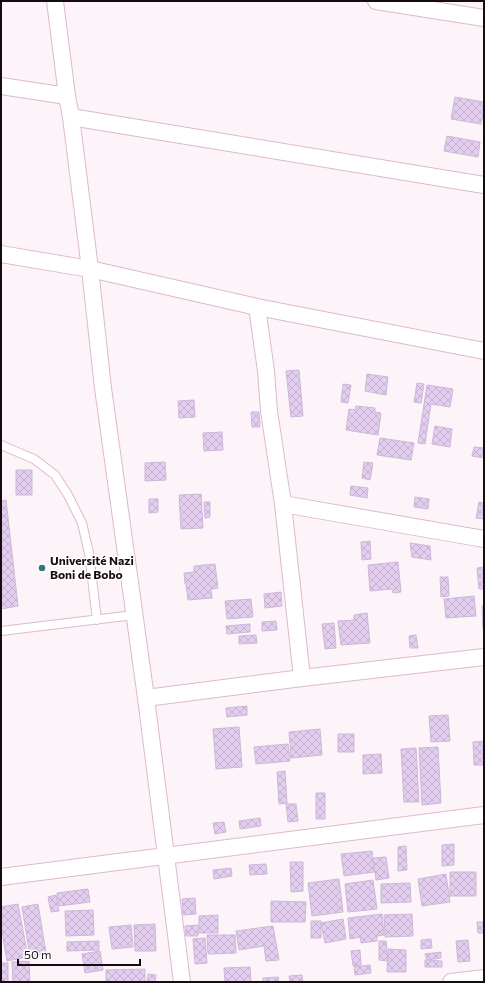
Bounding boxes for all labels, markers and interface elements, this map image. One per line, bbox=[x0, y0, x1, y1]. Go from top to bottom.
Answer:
place label: Université Nazi Boni de Bobo bbox=[50, 553, 134, 581]
marker: Université Nazi Boni de Bobo bbox=[37, 563, 47, 573]
scale bar bbox=[18, 941, 140, 967]
text: 50 m bbox=[24, 947, 52, 961]

